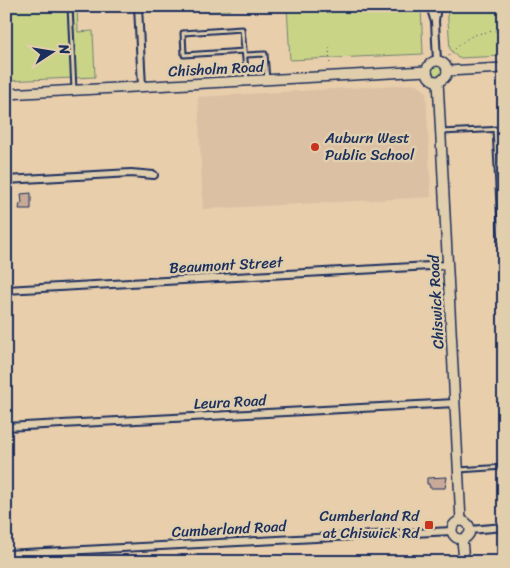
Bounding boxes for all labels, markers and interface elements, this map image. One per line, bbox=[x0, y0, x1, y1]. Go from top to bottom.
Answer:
north arrow bbox=[28, 28, 78, 78]
text: N bbox=[51, 41, 78, 57]
street label: Chisholm Road bbox=[168, 53, 265, 84]
place label: Auburn West Public School bbox=[324, 125, 415, 168]
marker: Auburn West Public School bbox=[309, 141, 321, 153]
street label: Beaumont Street bbox=[169, 249, 284, 281]
street label: Chiswick Road bbox=[420, 253, 451, 350]
street label: Leura Road bbox=[193, 387, 268, 417]
place label: Cumberland Rd at Chiswick Rd bbox=[320, 503, 420, 546]
street label: Cumberland Road bbox=[171, 513, 288, 545]
marker: Cumberland Rd at Chiswick Rd bbox=[423, 519, 435, 531]

